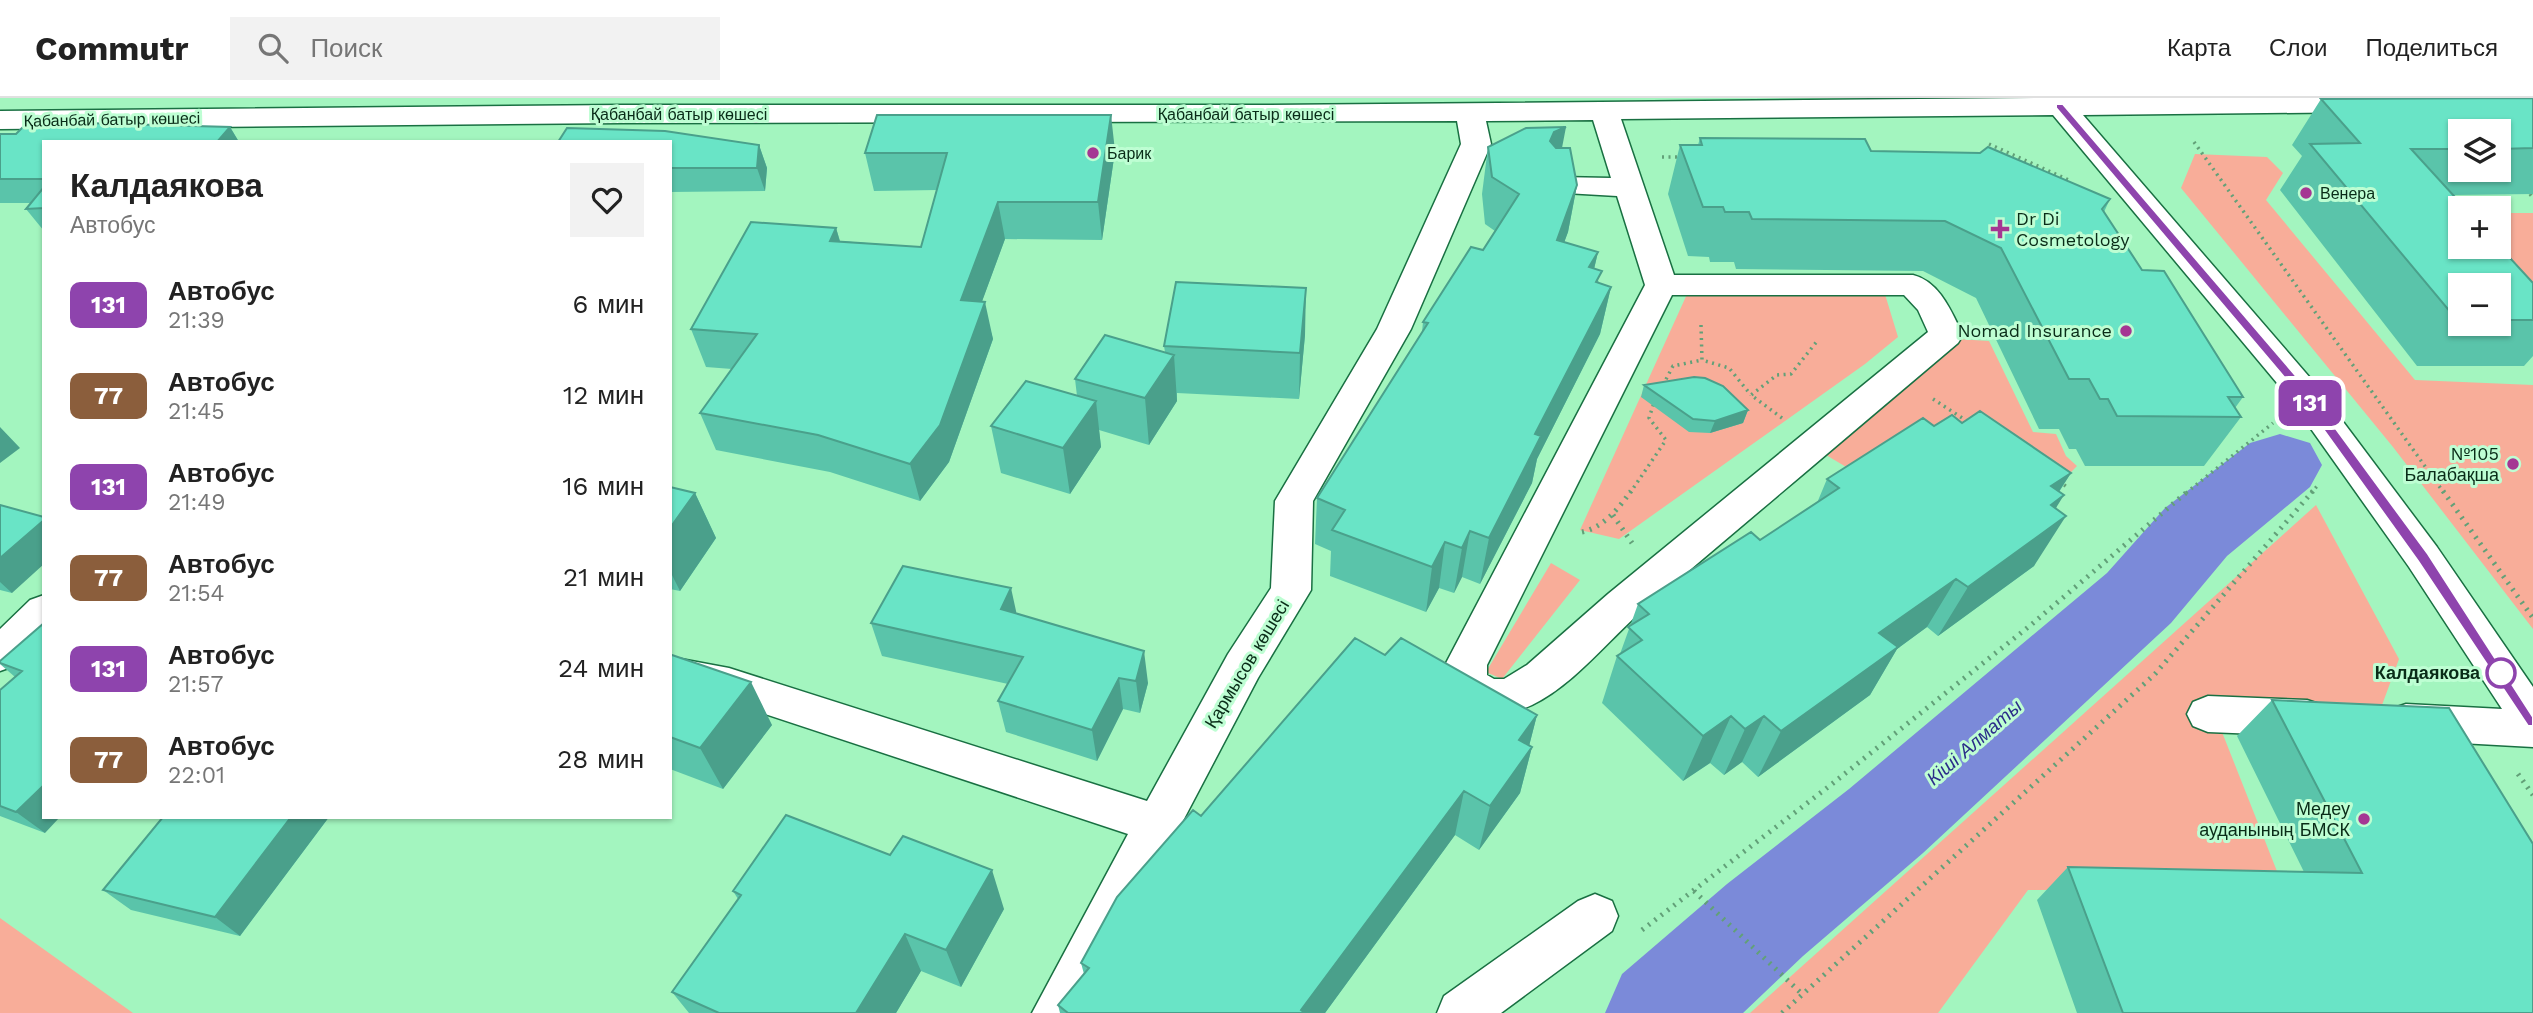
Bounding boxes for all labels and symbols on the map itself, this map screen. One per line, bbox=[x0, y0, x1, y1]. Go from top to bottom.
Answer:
street label: Қабанбай батыр көшесі bbox=[591, 105, 767, 124]
street label: Қабанбай батыр көшесі bbox=[1158, 105, 1334, 124]
street label: Қабанбай батыр көшесі bbox=[24, 108, 200, 131]
place label: Барик bbox=[1107, 144, 1152, 163]
marker: Барик bbox=[1085, 145, 1101, 161]
place label: Венера bbox=[2320, 184, 2375, 203]
marker: Венера bbox=[2298, 185, 2314, 201]
place label: Dr Di Cosmetology bbox=[2016, 208, 2130, 250]
marker: Dr Di Cosmetology bbox=[1990, 219, 2010, 239]
place label: Nomad Insurance bbox=[1958, 320, 2112, 341]
marker: Nomad Insurance bbox=[2118, 323, 2134, 339]
line badge: 131 bbox=[2270, 380, 2350, 426]
place label: №105 Балабақша bbox=[2404, 443, 2500, 485]
marker: №105 Балабақша bbox=[2505, 456, 2521, 472]
street label: Қармысов көшесі bbox=[1200, 596, 1293, 732]
marker: Калдаякова bbox=[2486, 658, 2516, 688]
place label: Калдаякова bbox=[2375, 662, 2481, 683]
water label: Кіші Алматы bbox=[1922, 695, 2027, 790]
place label: Медеу ауданының БМСК bbox=[2199, 798, 2351, 840]
marker: Медеу ауданының БМСК bbox=[2356, 811, 2372, 827]

